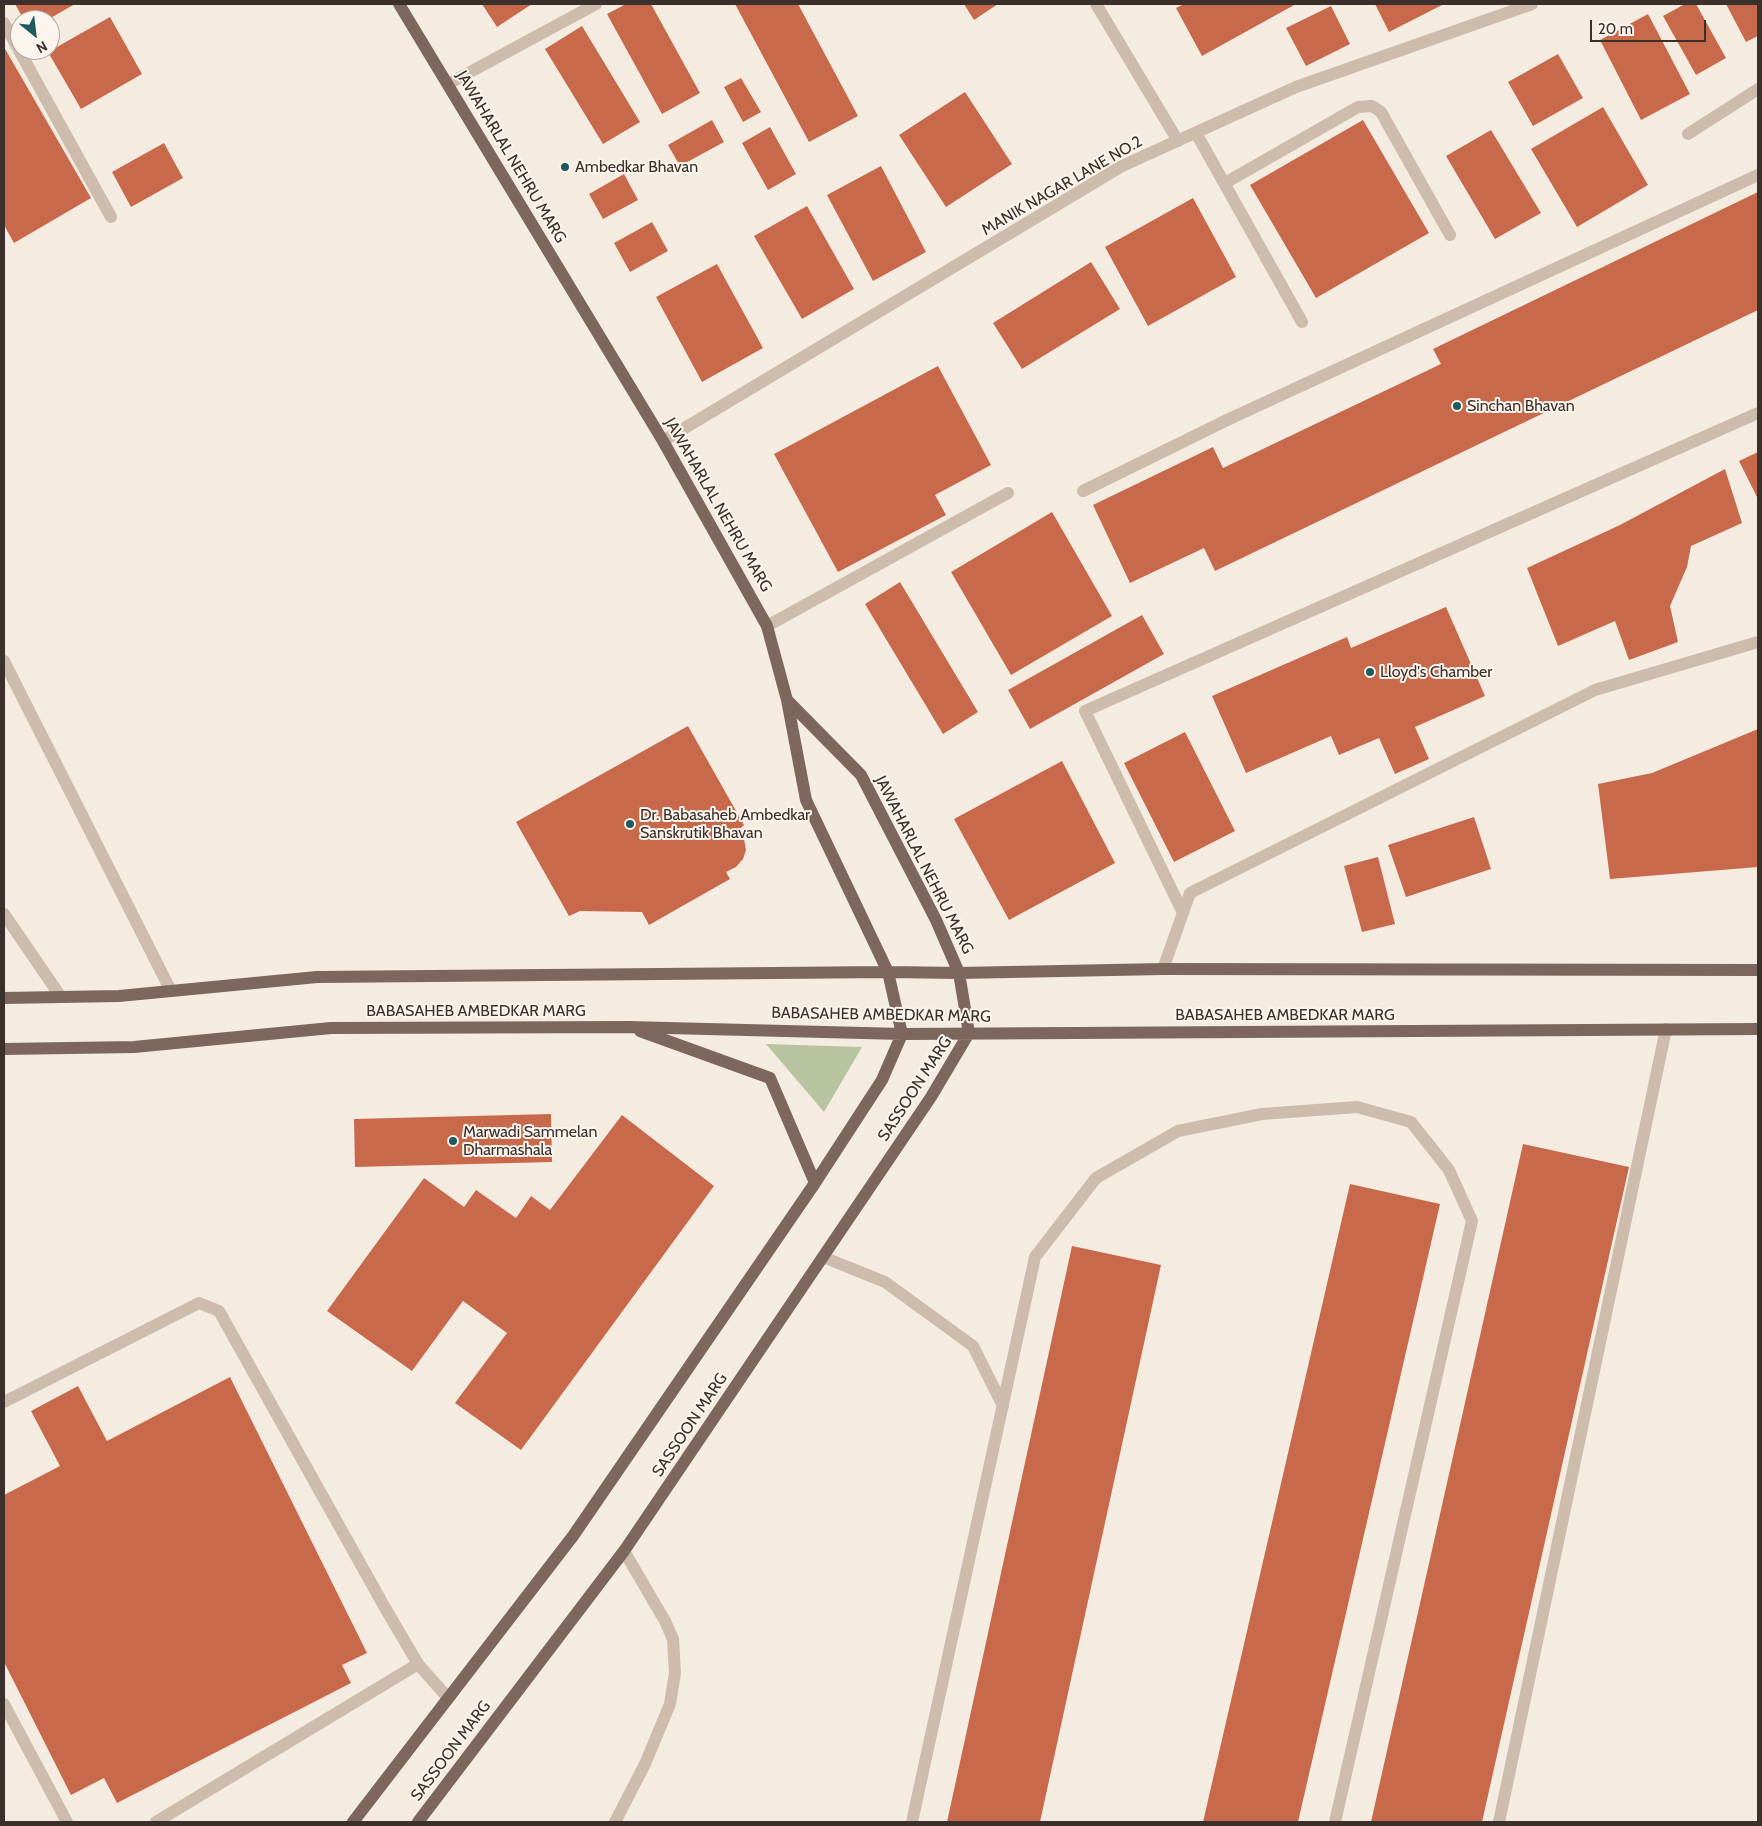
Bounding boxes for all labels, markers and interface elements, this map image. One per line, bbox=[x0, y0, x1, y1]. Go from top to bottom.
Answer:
north arrow bbox=[10, 10, 60, 60]
scale bar bbox=[1592, 10, 1708, 42]
text: 20 m bbox=[1598, 20, 1633, 38]
text: N bbox=[33, 37, 50, 58]
street label: JAWAHARLAL NEHRU MARG bbox=[452, 67, 570, 247]
street label: MANIK NAGAR LANE NO.2 bbox=[978, 132, 1146, 240]
place label: Ambedkar Bhavan bbox=[575, 157, 698, 177]
marker: Ambedkar Bhavan bbox=[559, 161, 571, 173]
place label: Sinchan Bhavan bbox=[1467, 396, 1575, 416]
marker: Sinchan Bhavan bbox=[1451, 400, 1463, 412]
street label: JAWAHARLAL NEHRU MARG bbox=[660, 415, 776, 595]
place label: Lloyd's Chamber bbox=[1380, 662, 1492, 682]
marker: Lloyd's Chamber bbox=[1364, 666, 1376, 678]
street label: JAWAHARLAL NEHRU MARG bbox=[871, 773, 977, 957]
place label: Dr. Babasaheb Ambedkar Sanskrutik Bhavan bbox=[640, 805, 810, 843]
marker: Dr. Babasaheb Ambedkar Sanskrutik Bhavan bbox=[624, 818, 636, 830]
street label: BABASAHEB AMBEDKAR MARG bbox=[366, 1001, 586, 1021]
street label: BABASAHEB AMBEDKAR MARG bbox=[771, 1003, 991, 1027]
street label: BABASAHEB AMBEDKAR MARG bbox=[1175, 1005, 1395, 1025]
street label: SASSOON MARG bbox=[874, 1033, 956, 1145]
place label: Marwadi Sammelan Dharmashala bbox=[463, 1122, 597, 1160]
marker: Marwadi Sammelan Dharmashala bbox=[447, 1135, 459, 1147]
street label: SASSOON MARG bbox=[648, 1370, 732, 1480]
street label: SASSOON MARG bbox=[407, 1697, 495, 1805]

